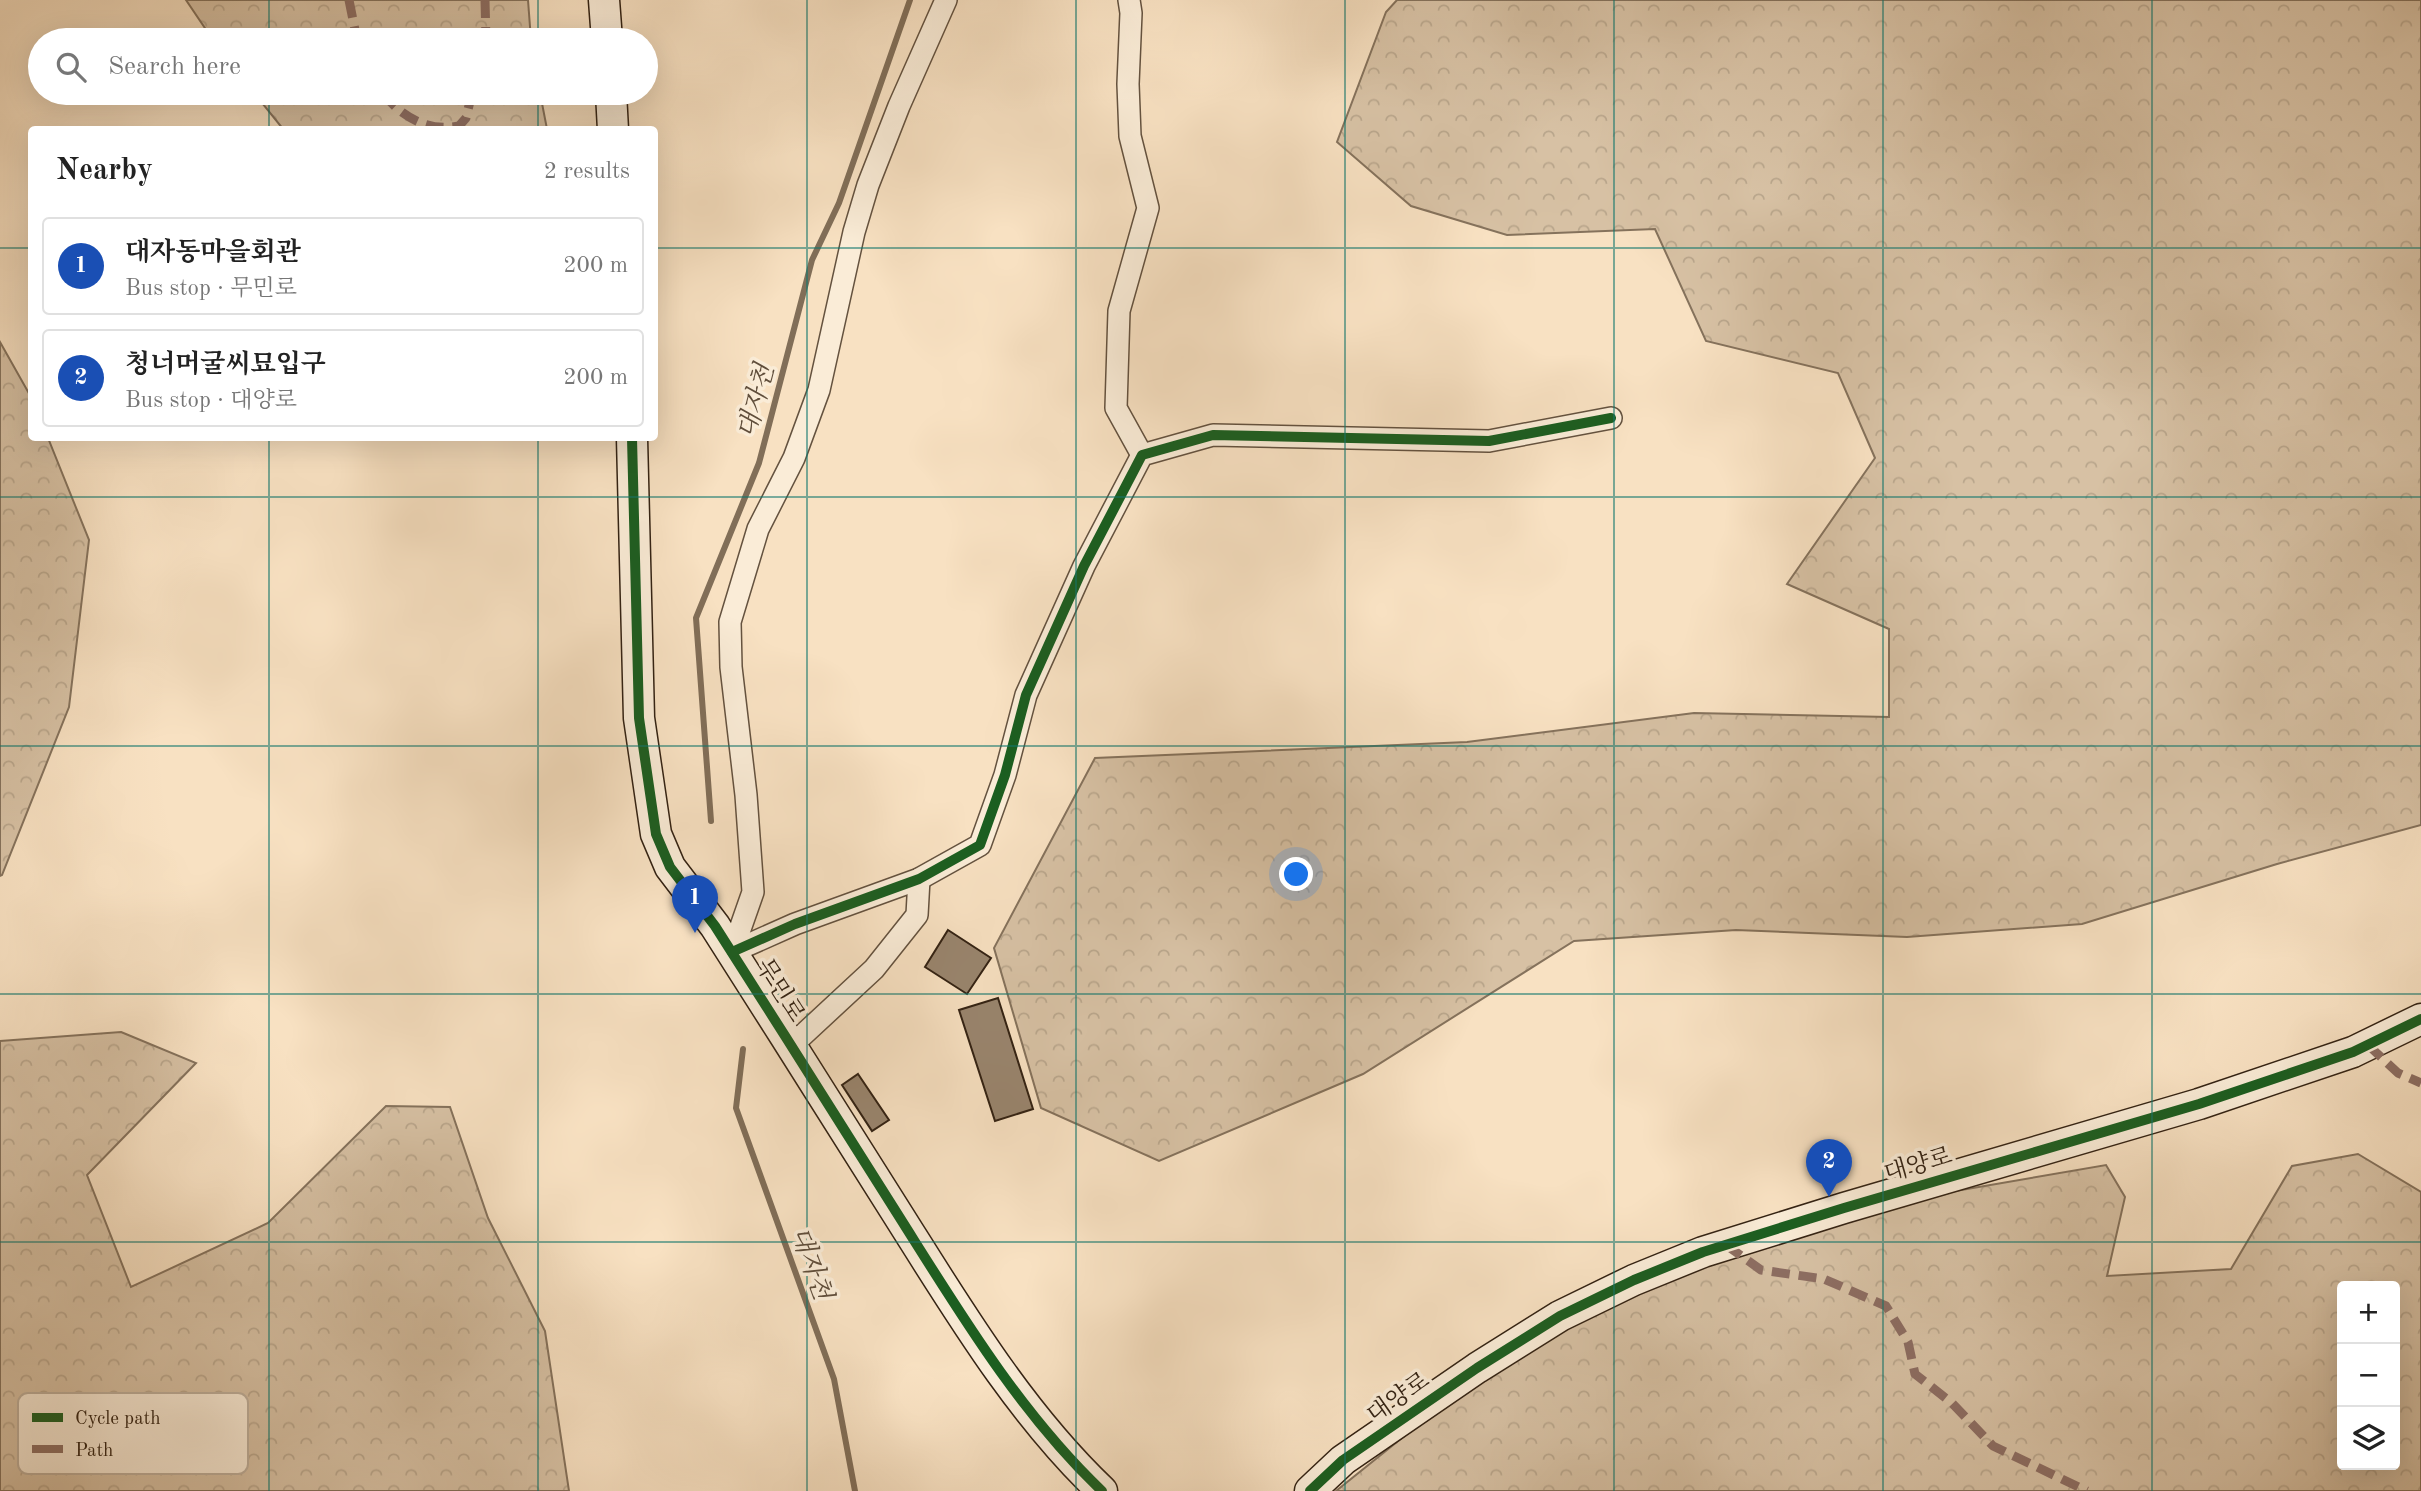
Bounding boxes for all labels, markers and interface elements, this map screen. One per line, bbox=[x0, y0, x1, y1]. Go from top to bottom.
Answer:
search box bbox=[28, 28, 658, 105]
icon: search bbox=[52, 48, 90, 86]
text: Search here bbox=[108, 54, 241, 80]
text: Nearby bbox=[56, 156, 153, 186]
text: 2 results bbox=[544, 160, 630, 183]
text: 대자동마을회관 bbox=[125, 240, 301, 266]
text: 1 bbox=[74, 254, 88, 277]
text: 200 m bbox=[563, 254, 628, 277]
text: Bus stop · 무민로 bbox=[125, 277, 297, 300]
text: 청너머굴씨묘입구 bbox=[125, 352, 326, 378]
water label: 대자천 bbox=[732, 359, 780, 441]
text: 2 bbox=[74, 366, 88, 389]
text: 200 m bbox=[563, 366, 628, 389]
text: Bus stop · 대양로 bbox=[125, 389, 297, 412]
your location bbox=[1279, 857, 1313, 891]
pin: 1 bbox=[672, 875, 718, 933]
street label: 무민로 bbox=[751, 954, 810, 1027]
pin: 2 bbox=[1806, 1139, 1852, 1197]
street label: 대양로 bbox=[1881, 1143, 1955, 1187]
water label: 대자천 bbox=[785, 1223, 839, 1305]
map controls bbox=[2337, 1281, 2400, 1470]
button: + bbox=[2337, 1281, 2400, 1344]
button: − bbox=[2337, 1344, 2400, 1407]
street label: 대양로 bbox=[1363, 1367, 1435, 1428]
legend bbox=[18, 1393, 248, 1474]
button: layers bbox=[2337, 1407, 2400, 1470]
text: Cycle path bbox=[75, 1410, 161, 1429]
text: Path bbox=[75, 1442, 113, 1461]

